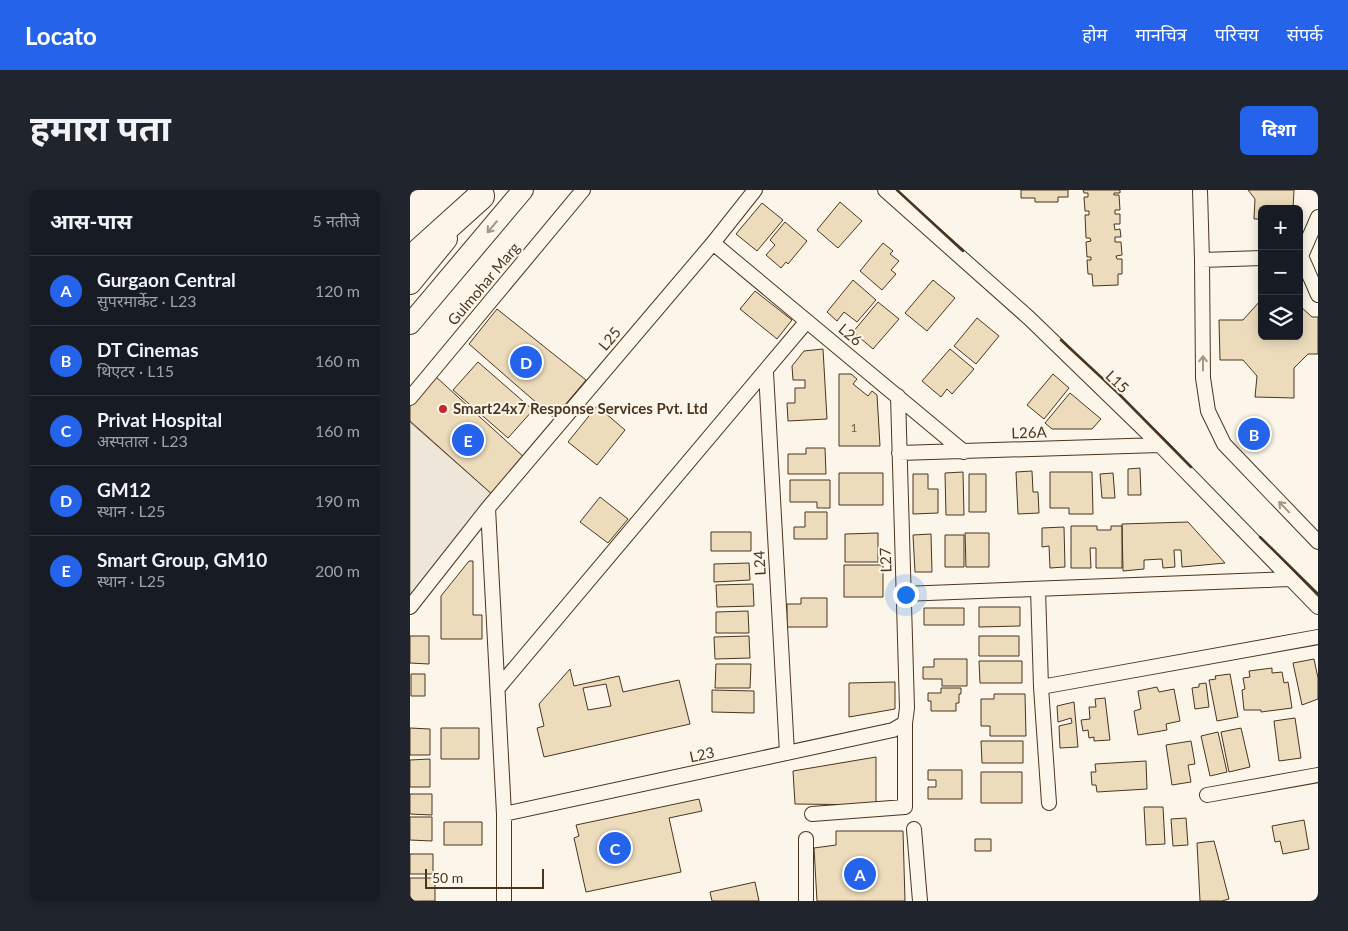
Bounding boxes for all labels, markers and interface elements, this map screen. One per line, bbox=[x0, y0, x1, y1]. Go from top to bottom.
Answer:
text: Locato bbox=[25, 21, 97, 50]
text: होम bbox=[1082, 23, 1107, 45]
text: मानचित्र bbox=[1135, 23, 1187, 45]
text: परिचय bbox=[1215, 23, 1259, 45]
text: संपर्क bbox=[1287, 23, 1323, 45]
text: हमारा पता bbox=[30, 106, 171, 148]
button: दिशा bbox=[1240, 106, 1318, 155]
map controls bbox=[1258, 205, 1303, 340]
button: + bbox=[1258, 205, 1303, 250]
text: आस-पास bbox=[50, 208, 132, 233]
text: 5 नतीजे bbox=[313, 211, 360, 230]
one-way arrow bbox=[486, 221, 498, 234]
street label: Gulmohar Marg bbox=[443, 238, 523, 328]
button: − bbox=[1258, 250, 1303, 295]
text: Gurgaon Central bbox=[97, 268, 236, 291]
text: A bbox=[60, 281, 72, 300]
text: 120 m bbox=[315, 281, 360, 300]
text: सुपरमार्केट · L23 bbox=[97, 291, 197, 310]
button: layers bbox=[1258, 295, 1303, 340]
street label: L26 bbox=[835, 319, 866, 349]
street label: L25 bbox=[594, 323, 624, 354]
text: DT Cinemas bbox=[97, 338, 199, 361]
pin: D bbox=[510, 343, 542, 381]
text: B bbox=[61, 351, 71, 370]
text: 160 m bbox=[315, 351, 360, 370]
one-way arrow bbox=[1198, 355, 1208, 372]
text: थिएटर · L15 bbox=[97, 361, 174, 380]
street label: L15 bbox=[1102, 366, 1133, 396]
place label: Smart24x7 Response Services Pvt. Ltd bbox=[453, 399, 708, 417]
marker: Smart24x7 Response Services Pvt. Ltd bbox=[437, 403, 449, 415]
text: Privat Hospital bbox=[97, 408, 222, 431]
pin: B bbox=[1238, 415, 1270, 453]
house number: 1 bbox=[851, 420, 858, 435]
text: C bbox=[61, 421, 71, 440]
text: 160 m bbox=[315, 421, 360, 440]
pin: E bbox=[452, 421, 484, 459]
street label: L26A bbox=[1011, 422, 1048, 442]
text: अस्पताल · L23 bbox=[97, 431, 188, 450]
text: GM12 bbox=[97, 478, 151, 501]
text: D bbox=[60, 491, 72, 510]
text: 190 m bbox=[315, 491, 360, 510]
text: स्थान · L25 bbox=[97, 501, 165, 520]
one-way arrow bbox=[1278, 501, 1290, 513]
street label: L27 bbox=[876, 547, 894, 573]
text: Smart Group, GM10 bbox=[97, 548, 267, 571]
street label: L24 bbox=[749, 550, 769, 576]
text: E bbox=[61, 561, 71, 580]
text: 200 m bbox=[315, 561, 360, 580]
text: स्थान · L25 bbox=[97, 571, 165, 590]
your location bbox=[893, 582, 919, 608]
street label: L23 bbox=[688, 743, 716, 765]
pin: C bbox=[599, 829, 631, 867]
pin: A bbox=[844, 855, 876, 893]
scale bar bbox=[425, 866, 544, 889]
text: 50 m bbox=[432, 869, 463, 886]

